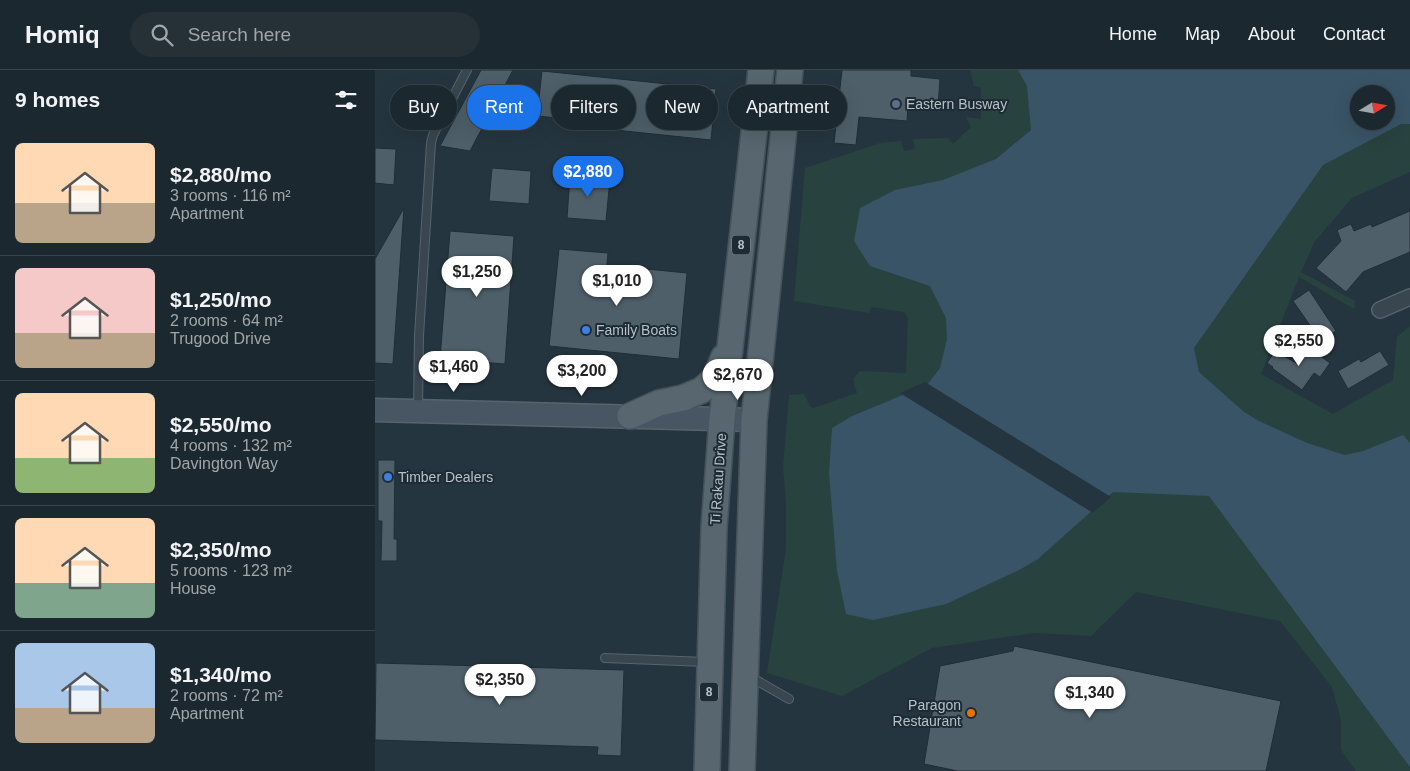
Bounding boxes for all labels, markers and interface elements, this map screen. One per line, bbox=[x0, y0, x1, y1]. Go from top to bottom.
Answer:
search box bbox=[130, 12, 480, 57]
text: Homiq bbox=[25, 21, 100, 48]
icon: search bbox=[148, 21, 176, 49]
text: Search here bbox=[188, 24, 291, 45]
text: Home bbox=[1109, 24, 1157, 44]
text: Map bbox=[1185, 24, 1220, 44]
text: About bbox=[1248, 24, 1295, 44]
text: Contact bbox=[1323, 24, 1385, 44]
chip: Buy bbox=[390, 85, 457, 130]
chip: Rent bbox=[467, 85, 541, 130]
chip: Filters bbox=[551, 85, 636, 130]
chip: New bbox=[646, 85, 718, 130]
chip: Apartment bbox=[728, 85, 847, 130]
north arrow bbox=[1350, 85, 1395, 130]
map controls bbox=[1350, 85, 1395, 130]
icon: filters bbox=[332, 86, 360, 114]
text: 9 homes bbox=[15, 88, 100, 111]
place label: Eastern Busway bbox=[906, 96, 1007, 112]
marker: Eastern Busway bbox=[890, 98, 902, 110]
pin: $2,880 bbox=[547, 156, 629, 198]
icon: home bbox=[55, 163, 115, 223]
text: $2,880/mo bbox=[170, 163, 272, 186]
text: $2,880 bbox=[564, 163, 612, 180]
text: 3 rooms · 116 m² bbox=[170, 187, 291, 204]
text: Apartment bbox=[170, 205, 244, 222]
road number: 8 bbox=[732, 236, 750, 254]
pin: $1,250 bbox=[436, 256, 518, 298]
text: $1,250 bbox=[453, 263, 501, 280]
pin: $1,010 bbox=[576, 264, 658, 307]
text: $1,010 bbox=[593, 272, 641, 289]
icon: home bbox=[55, 288, 115, 348]
text: $1,250/mo bbox=[170, 288, 272, 311]
text: 2 rooms · 64 m² bbox=[170, 312, 283, 329]
place label: Family Boats bbox=[596, 322, 677, 338]
marker: Family Boats bbox=[580, 324, 592, 336]
pin: $2,550 bbox=[1258, 324, 1340, 367]
text: Trugood Drive bbox=[170, 330, 271, 347]
text: $2,550 bbox=[1275, 332, 1323, 349]
pin: $1,460 bbox=[413, 350, 495, 393]
pin: $3,200 bbox=[541, 354, 623, 397]
text: $1,460 bbox=[430, 358, 478, 375]
pin: $2,670 bbox=[697, 358, 779, 401]
text: $3,200 bbox=[558, 362, 606, 379]
text: $2,670 bbox=[714, 366, 762, 383]
icon: home bbox=[55, 413, 115, 473]
text: $2,550/mo bbox=[170, 413, 272, 436]
street label: Ti Rakau Drive bbox=[707, 432, 729, 525]
text: 4 rooms · 132 m² bbox=[170, 437, 292, 454]
text: Davington Way bbox=[170, 455, 278, 472]
place label: Timber Dealers bbox=[398, 469, 493, 485]
marker: Timber Dealers bbox=[382, 471, 394, 483]
icon: home bbox=[55, 538, 115, 598]
text: $2,350/mo bbox=[170, 538, 272, 561]
text: 5 rooms · 123 m² bbox=[170, 562, 292, 579]
text: House bbox=[170, 580, 216, 597]
icon: home bbox=[55, 663, 115, 723]
text: $1,340/mo bbox=[170, 663, 272, 686]
pin: $2,350 bbox=[459, 664, 541, 706]
text: $2,350 bbox=[476, 671, 524, 688]
pin: $1,340 bbox=[1049, 676, 1131, 719]
road number: 8 bbox=[700, 682, 718, 702]
text: $1,340 bbox=[1066, 684, 1114, 701]
text: 2 rooms · 72 m² bbox=[170, 687, 283, 704]
place label: Paragon Restaurant bbox=[893, 697, 961, 729]
text: Apartment bbox=[170, 705, 244, 722]
marker: Paragon Restaurant bbox=[965, 707, 977, 719]

